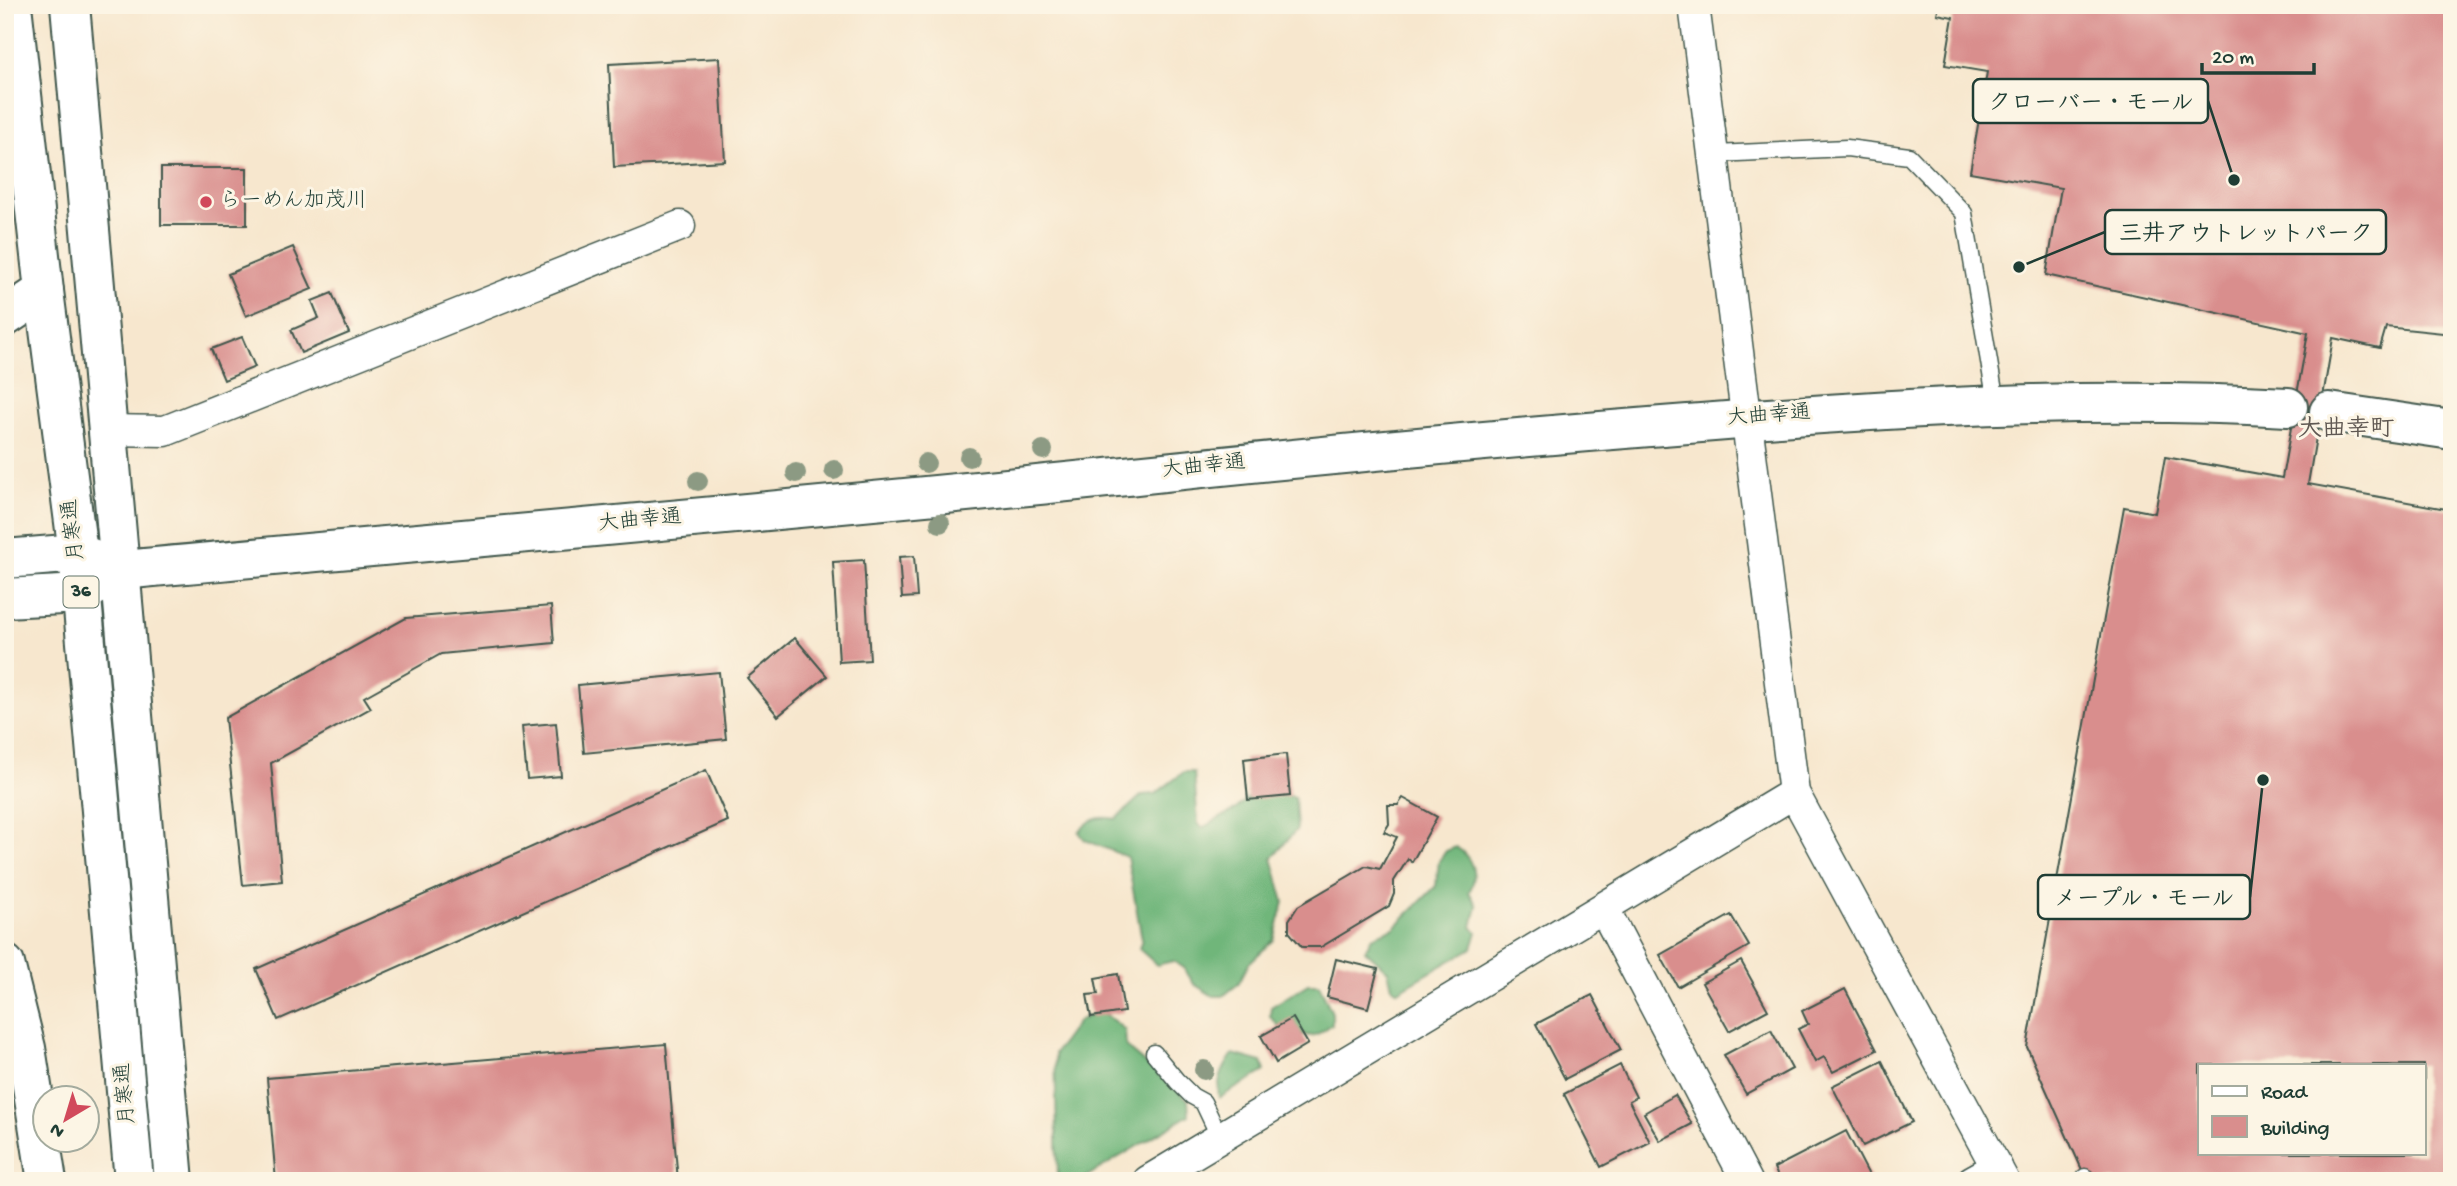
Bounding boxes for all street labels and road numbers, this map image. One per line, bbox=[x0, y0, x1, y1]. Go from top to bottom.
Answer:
street label: 大曲幸通 bbox=[1726, 400, 1812, 432]
street label: 大曲幸通 bbox=[1161, 449, 1247, 485]
street label: 月寒通 bbox=[58, 497, 91, 563]
street label: 大曲幸通 bbox=[597, 504, 683, 538]
road number: 36 bbox=[64, 576, 98, 608]
street label: 月寒通 bbox=[111, 1062, 142, 1127]

